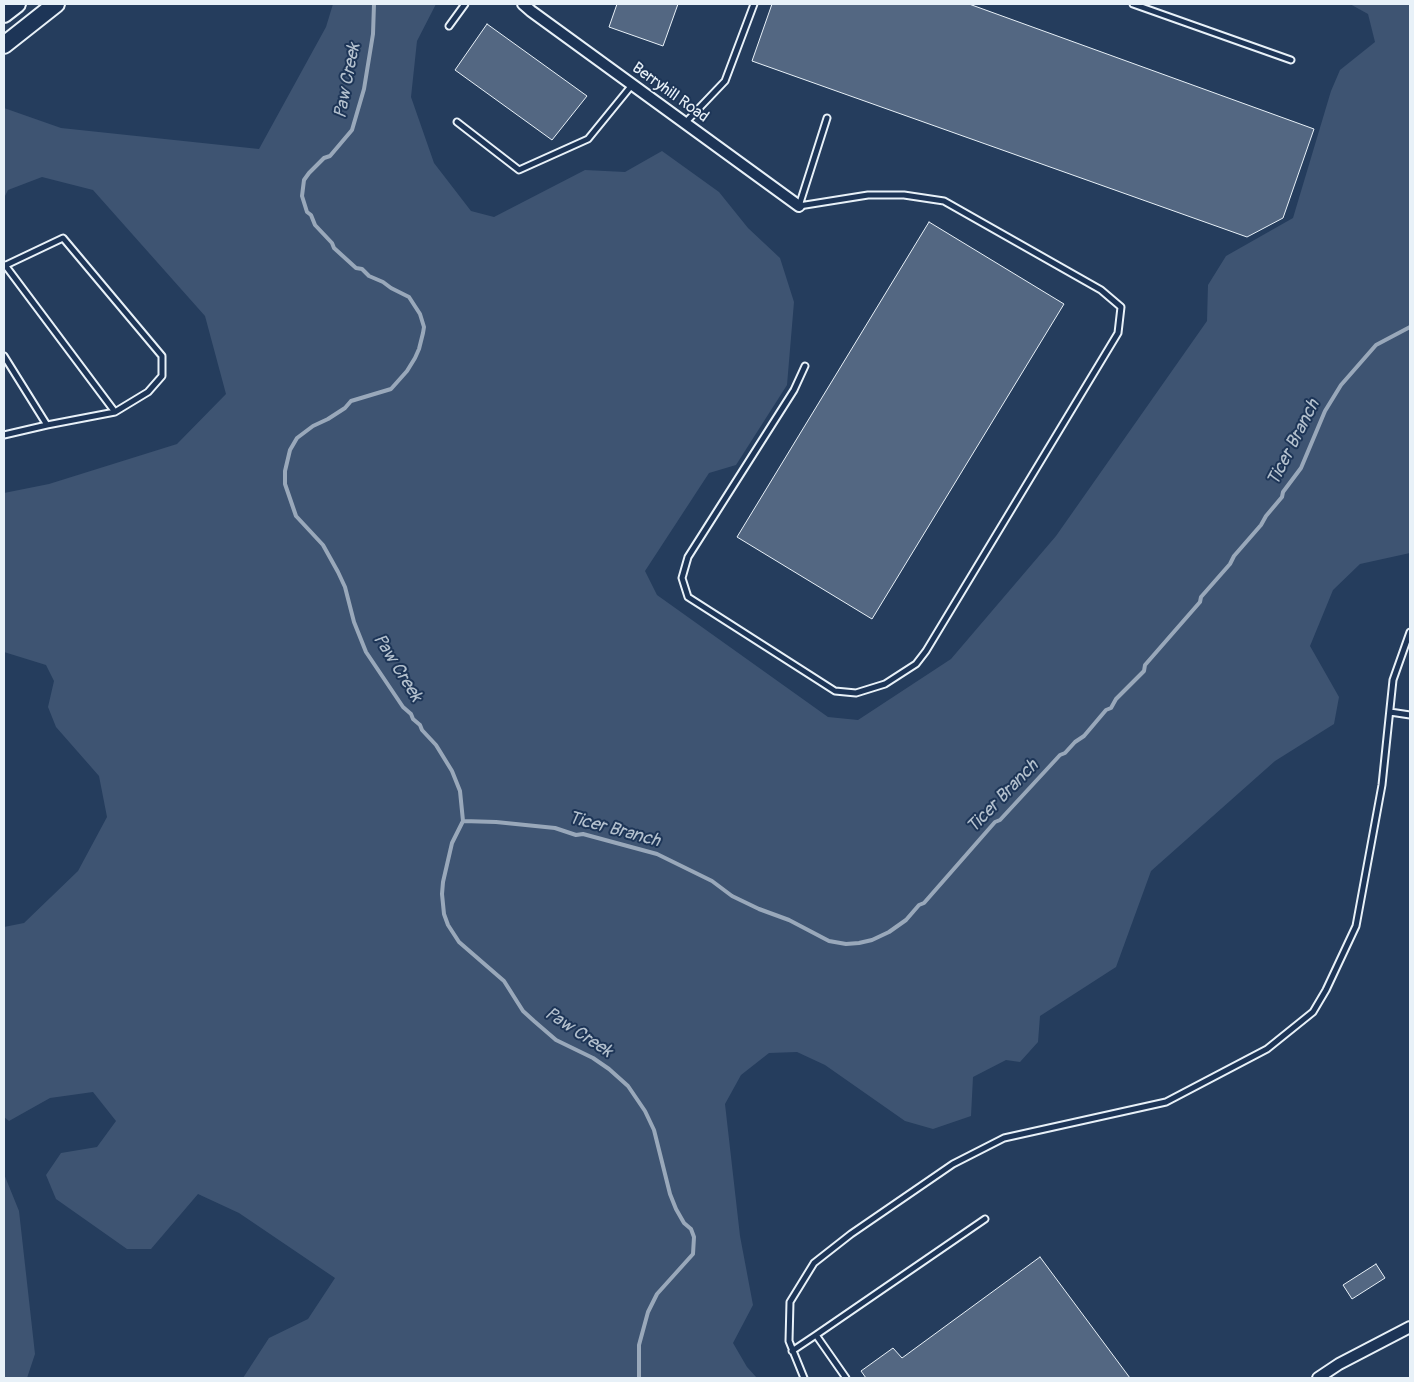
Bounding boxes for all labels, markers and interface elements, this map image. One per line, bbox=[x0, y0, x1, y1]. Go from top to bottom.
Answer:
water label: Paw Creek bbox=[330, 42, 366, 120]
street label: Berryhill Road bbox=[628, 59, 712, 127]
water label: Ticer Branch bbox=[1263, 396, 1325, 490]
water label: Paw Creek bbox=[368, 630, 426, 706]
water label: Ticer Branch bbox=[963, 756, 1043, 838]
water label: Ticer Branch bbox=[566, 807, 662, 853]
water label: Paw Creek bbox=[540, 1003, 616, 1063]

